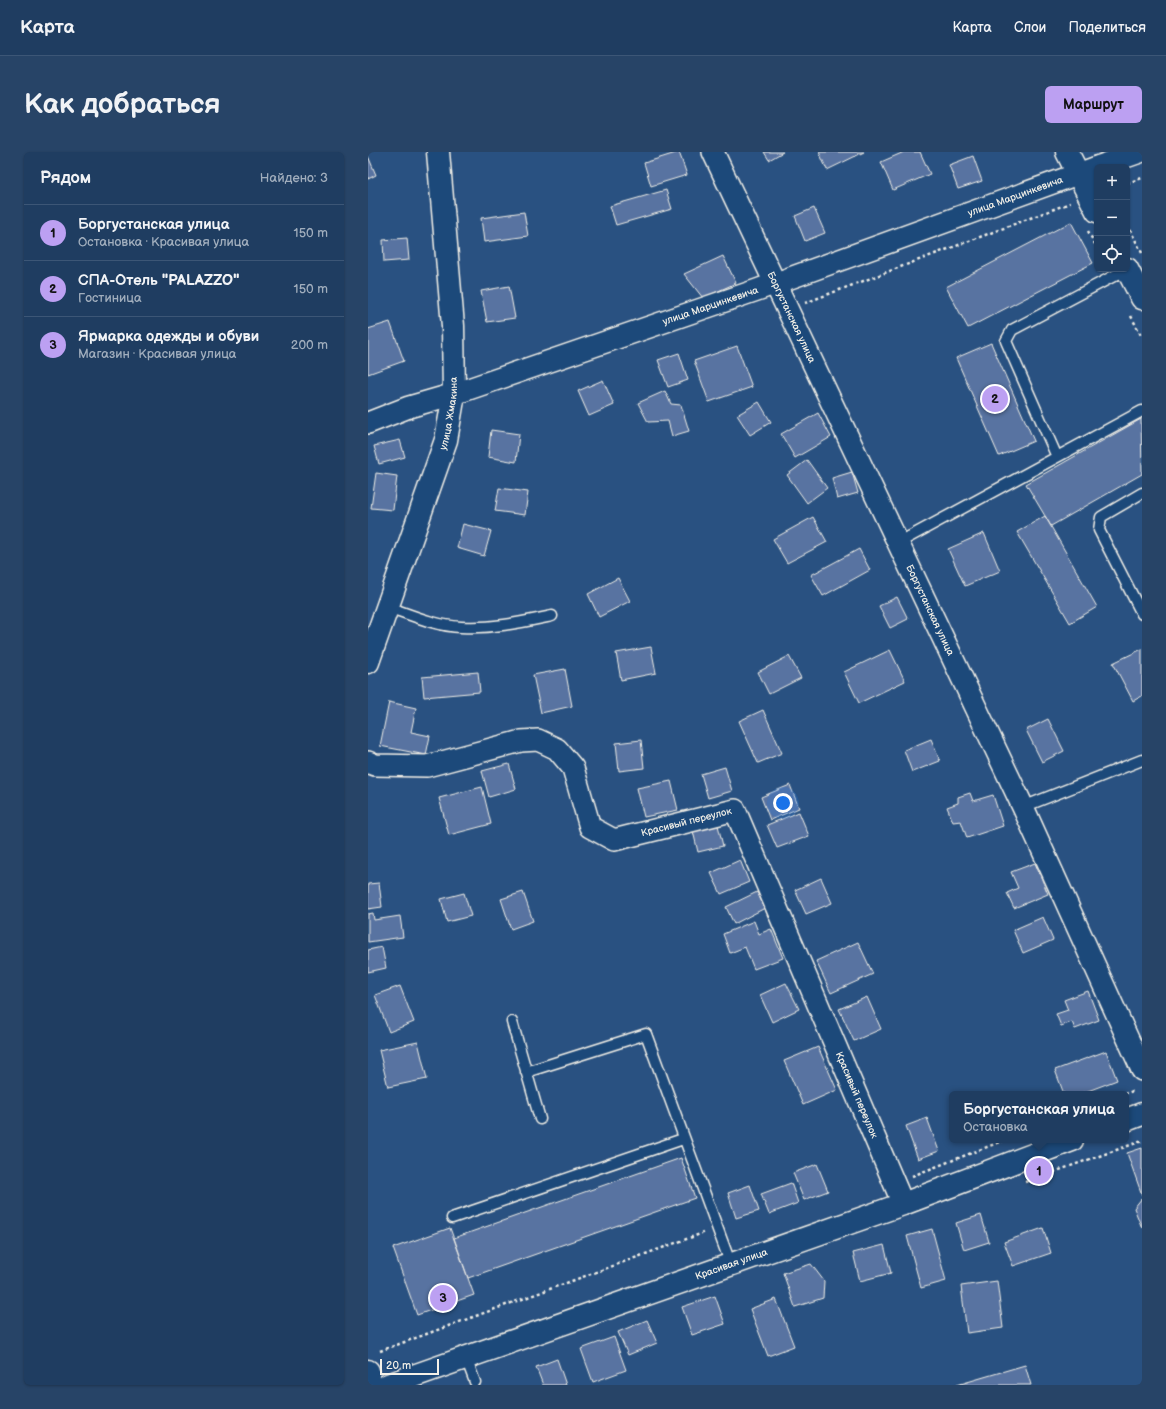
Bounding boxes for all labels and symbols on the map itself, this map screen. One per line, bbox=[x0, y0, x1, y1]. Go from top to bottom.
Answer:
street label: улица Марцинкевича bbox=[966, 174, 1065, 219]
street label: Боргустанская улица bbox=[765, 270, 818, 365]
street label: улица Марцинкевича bbox=[661, 284, 760, 328]
street label: улица Жмакина bbox=[437, 377, 460, 452]
pin: 2 bbox=[982, 384, 1008, 414]
street label: Боргустанская улица bbox=[903, 563, 957, 658]
your location bbox=[773, 793, 793, 813]
street label: Красивый переулок bbox=[640, 805, 733, 839]
street label: Красивый переулок bbox=[833, 1050, 881, 1141]
pin: 1 bbox=[1026, 1156, 1052, 1186]
street label: Красивая улица bbox=[694, 1246, 769, 1283]
pin: 3 bbox=[430, 1283, 456, 1313]
scale bar bbox=[380, 1357, 439, 1376]

